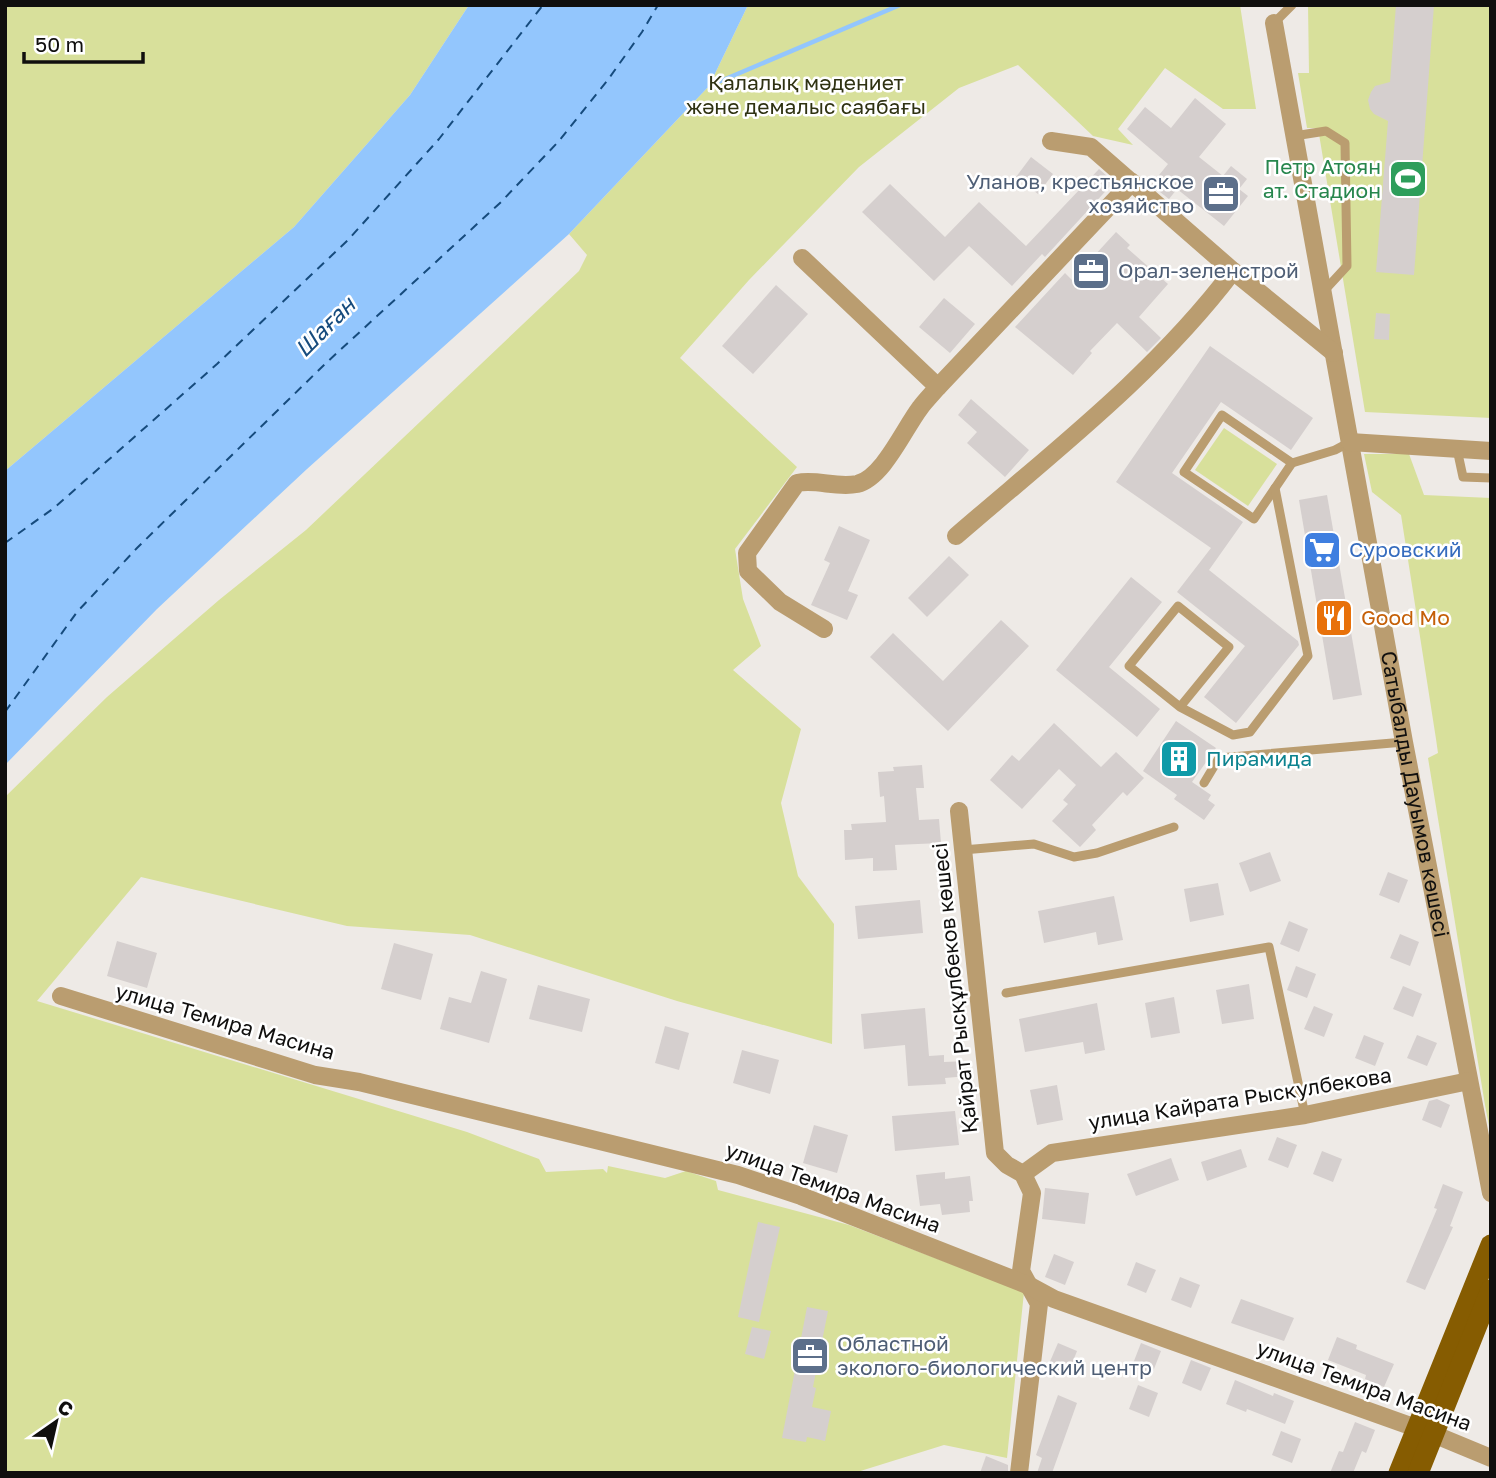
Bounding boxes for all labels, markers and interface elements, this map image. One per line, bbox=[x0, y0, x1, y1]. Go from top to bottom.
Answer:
scale bar bbox=[24, 21, 144, 65]
text: 50 m bbox=[35, 31, 84, 57]
park label: Қалалық мәдениет және демалыс саябағы bbox=[686, 69, 926, 119]
place label: Петр Атоян ат. Стадион bbox=[1263, 153, 1381, 203]
sports icon: Петр Атоян ат. Стадион bbox=[1387, 158, 1429, 200]
place label: Уланов, крестьянское хозяйство bbox=[966, 168, 1194, 218]
office icon: Уланов, крестьянское хозяйство bbox=[1200, 173, 1242, 215]
office icon: Орал-зеленстрой bbox=[1070, 250, 1112, 292]
place label: Орал-зеленстрой bbox=[1118, 257, 1299, 283]
water label: Шаған bbox=[288, 289, 361, 362]
supermarket icon: Суровский bbox=[1301, 529, 1343, 571]
place label: Суровский bbox=[1349, 536, 1462, 562]
restaurant icon: Good Mo bbox=[1313, 597, 1355, 639]
place label: Good Mo bbox=[1361, 604, 1450, 630]
street label: Сатыбалды Дауымов көшесі bbox=[1376, 649, 1455, 939]
building icon: Пирамида bbox=[1158, 738, 1200, 780]
place label: Пирамида bbox=[1206, 745, 1312, 771]
street label: Қайрат Рысқұлбеков көшесі bbox=[926, 841, 982, 1135]
street label: улица Темира Масина bbox=[113, 977, 338, 1065]
street label: улица Кайрата Рыскулбекова bbox=[1086, 1061, 1393, 1135]
street label: улица Темира Масина bbox=[722, 1136, 944, 1238]
place label: Областной эколого-биологический центр bbox=[837, 1330, 1152, 1380]
street label: улица Темира Масина bbox=[1253, 1334, 1475, 1436]
office icon: Областной эколого-биологический центр bbox=[789, 1335, 831, 1377]
north arrow bbox=[21, 1387, 91, 1457]
text: С bbox=[54, 1394, 78, 1421]

